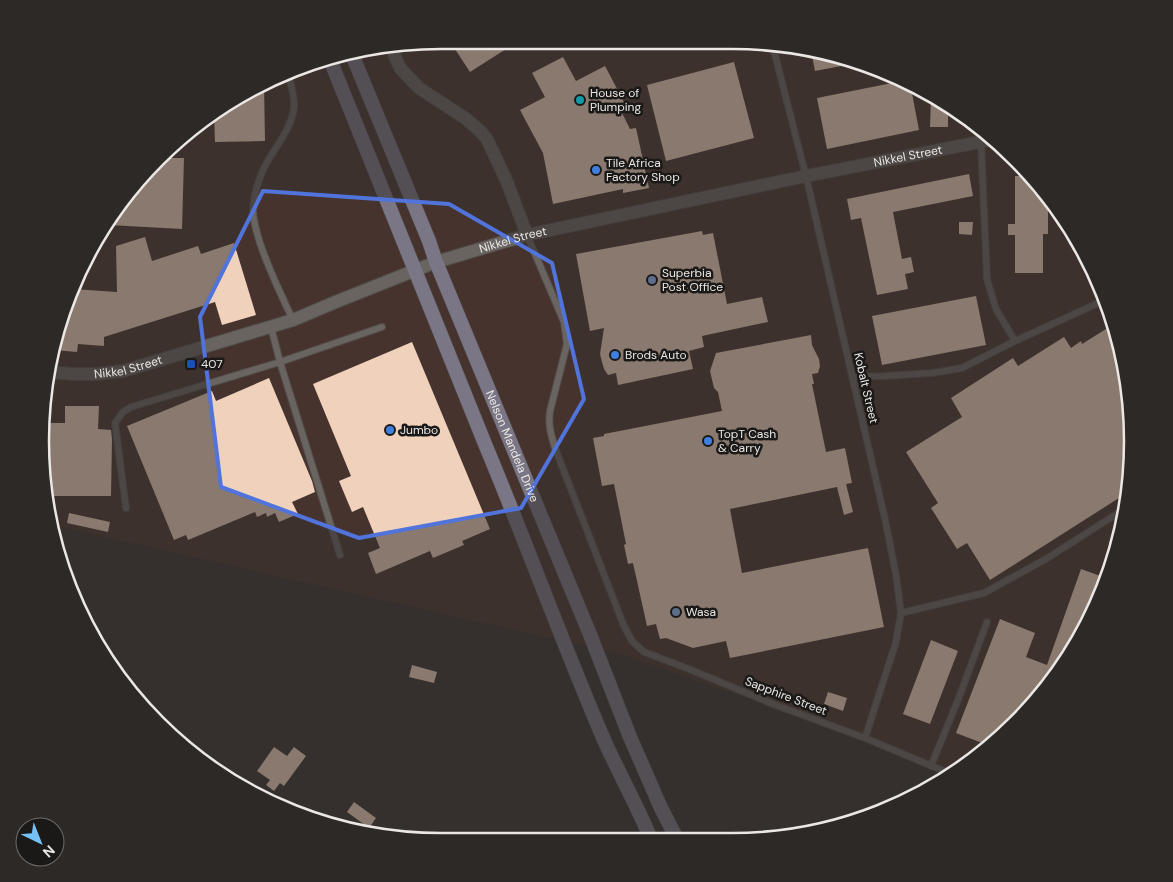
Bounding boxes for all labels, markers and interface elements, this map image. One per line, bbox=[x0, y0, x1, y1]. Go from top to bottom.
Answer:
place label: House of Plumping bbox=[590, 85, 641, 115]
marker: House of Plumping bbox=[574, 94, 586, 106]
street label: Nikkel Street bbox=[872, 141, 944, 171]
place label: Tile Africa Factory Shop bbox=[606, 155, 680, 185]
marker: Tile Africa Factory Shop bbox=[590, 164, 602, 176]
street label: Nikkel Street bbox=[477, 223, 548, 257]
place label: Superbia Post Office bbox=[662, 265, 723, 295]
marker: Superbia Post Office bbox=[646, 274, 658, 286]
place label: Brods Auto bbox=[625, 347, 687, 363]
marker: Brods Auto bbox=[609, 349, 621, 361]
street label: Kobalt Street bbox=[850, 351, 882, 425]
street label: Nikkel Street bbox=[93, 352, 164, 382]
place label: 407 bbox=[201, 356, 223, 372]
marker: 407 bbox=[185, 358, 197, 370]
street label: Nelson Mandela Drive bbox=[482, 388, 543, 505]
place label: Jumbo bbox=[400, 422, 438, 438]
marker: Jumbo bbox=[384, 424, 396, 436]
place label: TopT Cash & Carry bbox=[718, 426, 776, 456]
marker: TopT Cash & Carry bbox=[702, 435, 714, 447]
place label: Wasa bbox=[686, 604, 716, 620]
marker: Wasa bbox=[670, 606, 682, 618]
street label: Sapphire Street bbox=[743, 673, 830, 719]
north arrow bbox=[15, 817, 65, 867]
text: N bbox=[39, 841, 59, 862]

